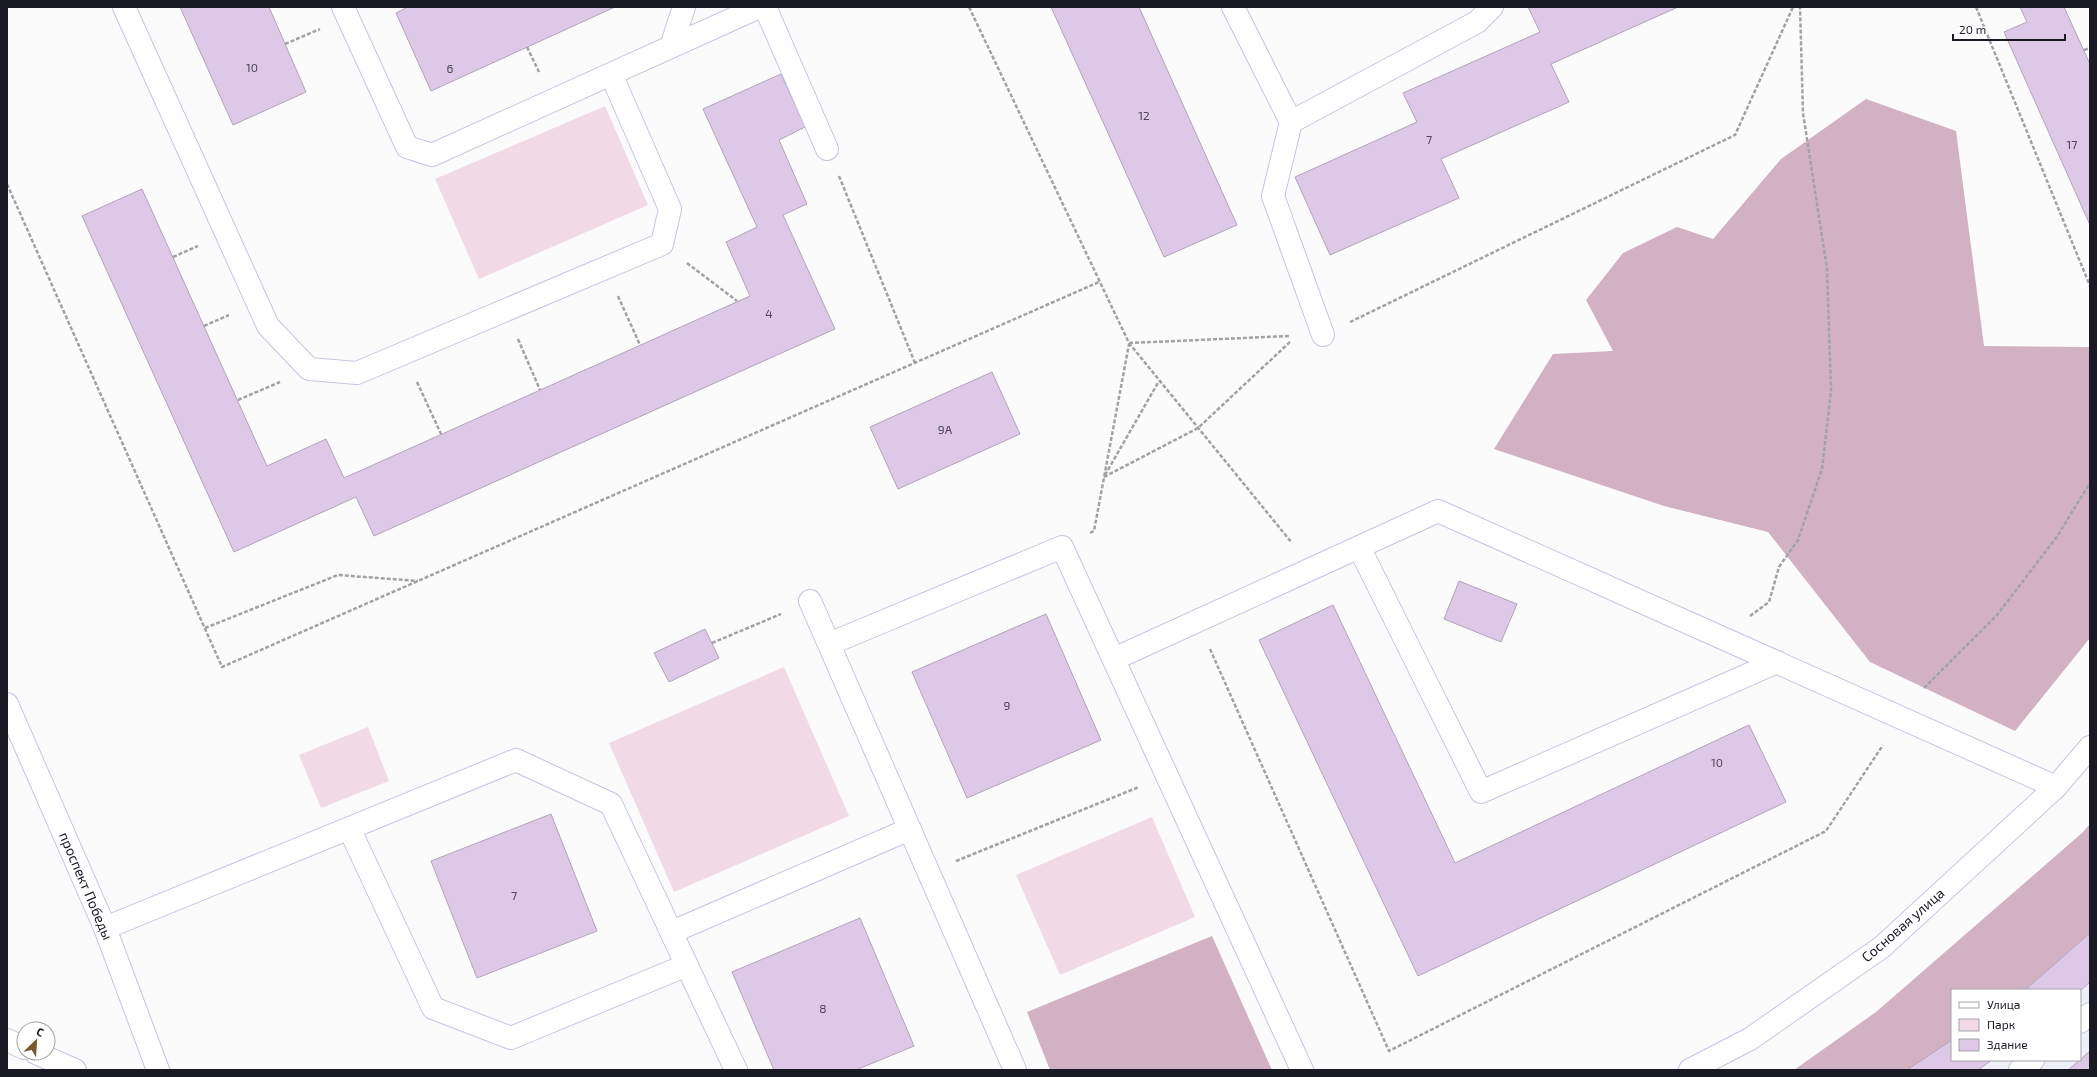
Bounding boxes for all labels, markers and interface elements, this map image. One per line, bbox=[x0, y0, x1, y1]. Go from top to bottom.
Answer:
scale bar bbox=[1953, 16, 2065, 42]
text: 20 m bbox=[1959, 22, 1986, 36]
house number: 10 bbox=[246, 60, 258, 74]
house number: 6 bbox=[447, 61, 454, 75]
house number: 12 bbox=[1138, 108, 1150, 122]
house number: 7 bbox=[1426, 132, 1432, 146]
house number: 17 bbox=[2067, 137, 2077, 151]
house number: 4 bbox=[765, 306, 773, 320]
house number: 9А bbox=[938, 422, 953, 436]
house number: 9 bbox=[1004, 698, 1011, 712]
house number: 10 bbox=[1711, 755, 1723, 769]
street label: проспект Победы bbox=[56, 829, 117, 942]
street label: Сосновая улица bbox=[1858, 884, 1948, 965]
house number: 7 bbox=[511, 888, 517, 902]
legend bbox=[1951, 989, 2081, 1061]
text: Улица bbox=[1987, 997, 2020, 1011]
house number: 8 bbox=[819, 1001, 827, 1015]
text: Парк bbox=[1987, 1017, 2016, 1031]
north arrow bbox=[16, 1021, 56, 1061]
text: С bbox=[35, 1024, 47, 1039]
text: Здание bbox=[1987, 1037, 2028, 1051]

